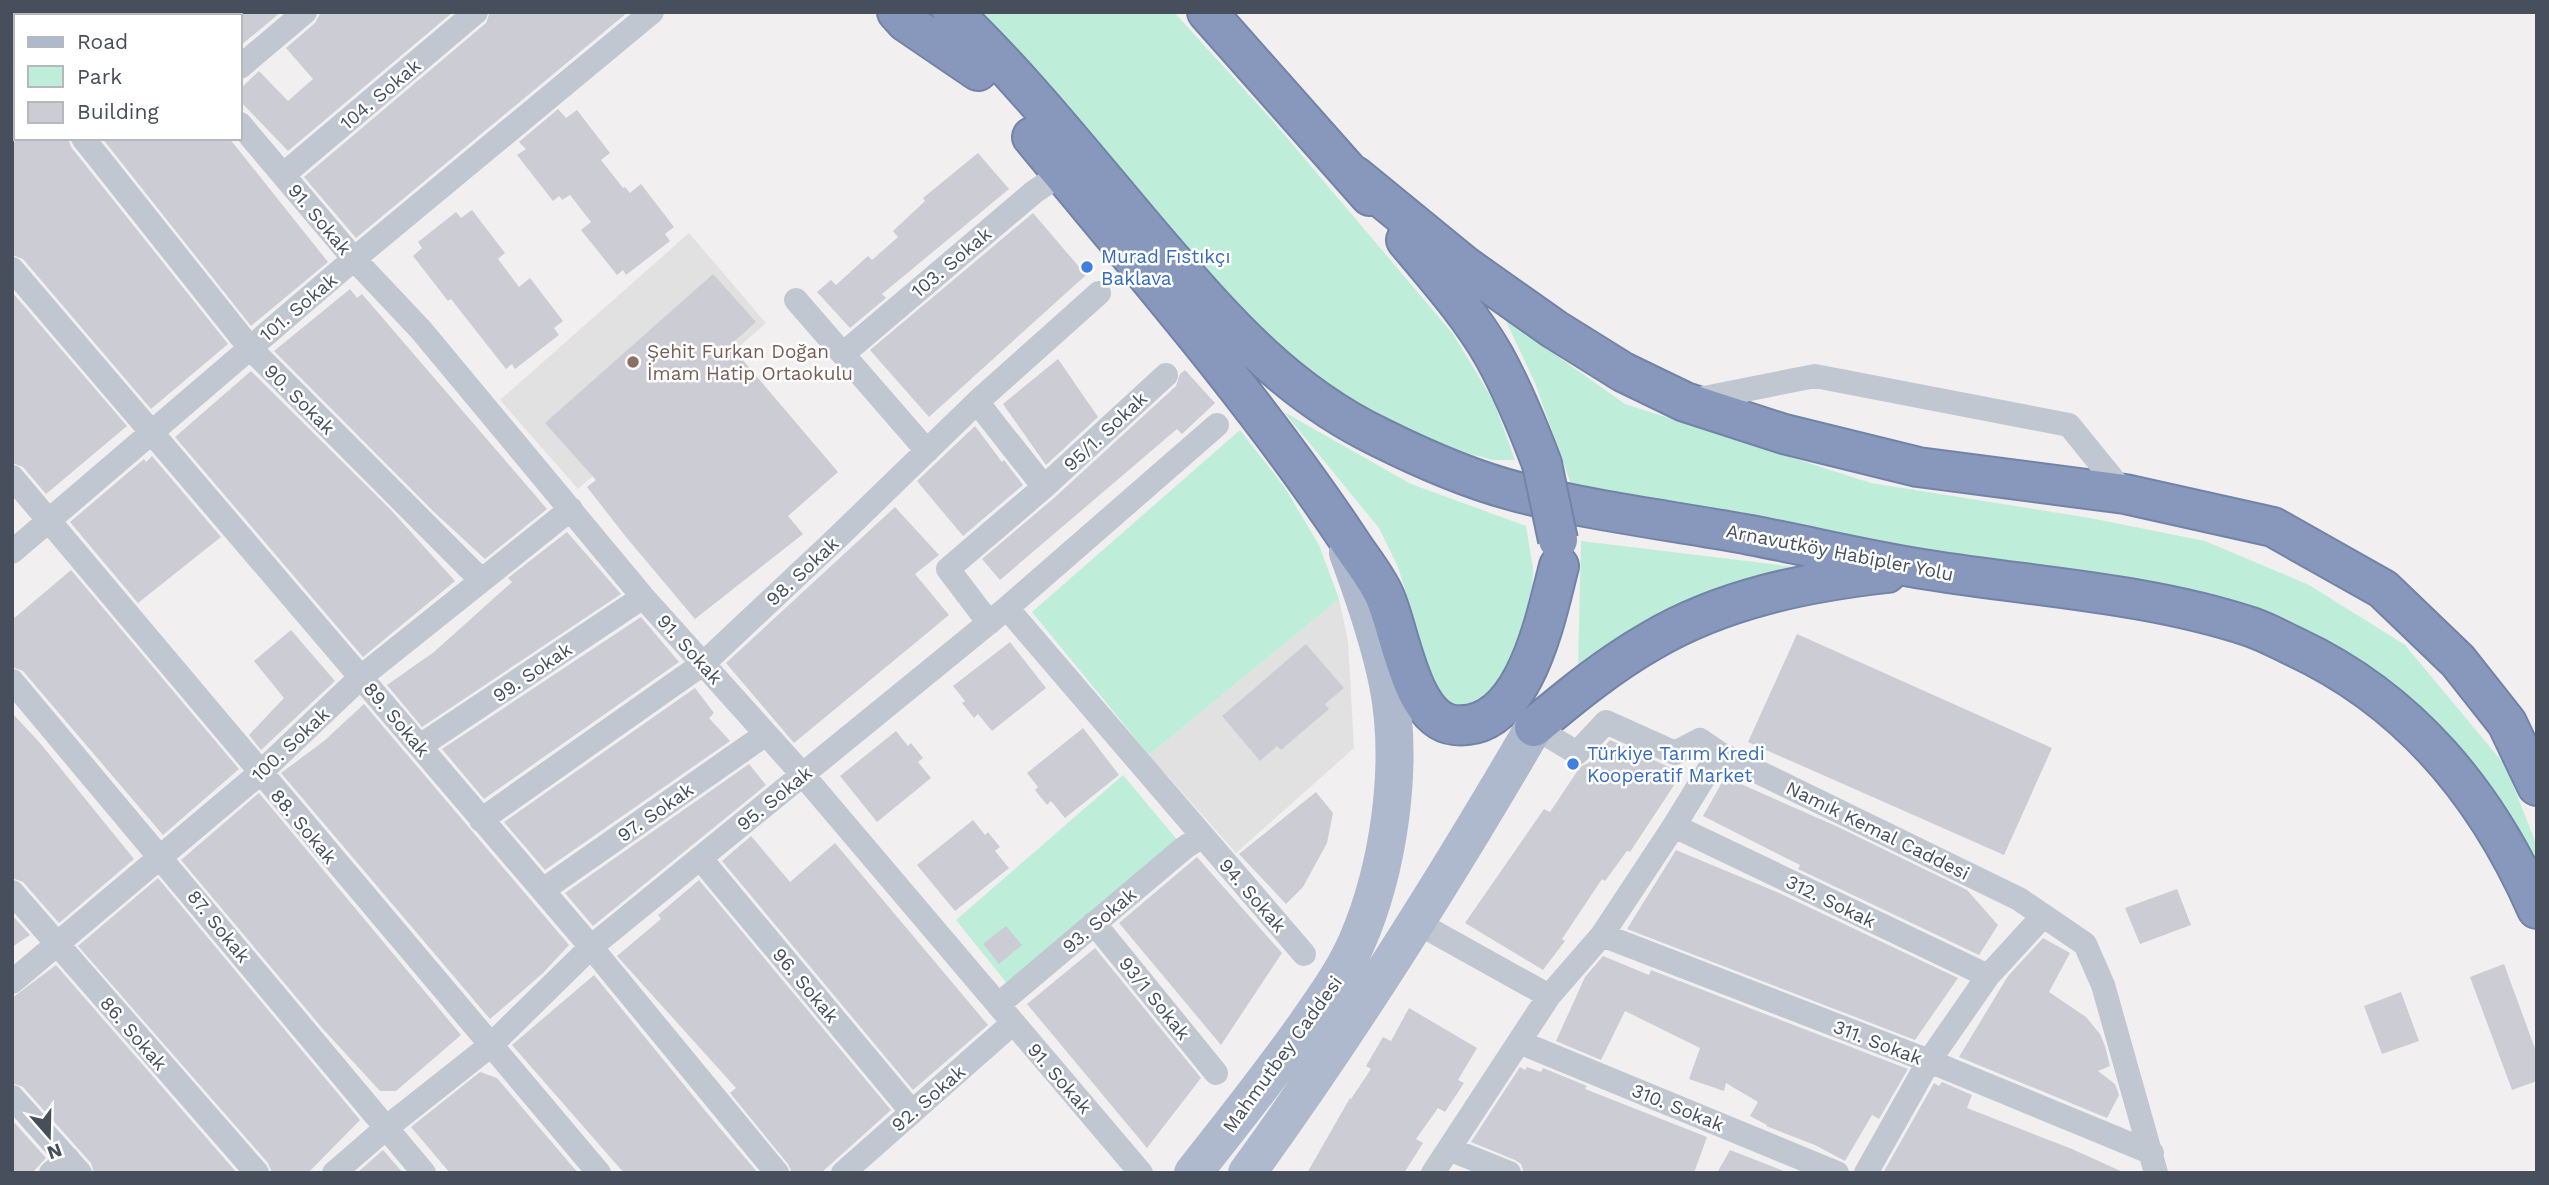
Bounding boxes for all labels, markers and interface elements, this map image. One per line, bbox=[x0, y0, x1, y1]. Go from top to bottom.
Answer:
legend bbox=[14, 14, 242, 140]
text: Road bbox=[77, 29, 128, 54]
street label: 104. Sokak bbox=[335, 54, 425, 135]
text: Park bbox=[77, 64, 122, 89]
text: Building bbox=[77, 99, 159, 124]
street label: 91. Sokak bbox=[283, 179, 356, 260]
street label: 103. Sokak bbox=[907, 222, 996, 302]
place label: Murad Fıstıkçı Baklava bbox=[1101, 245, 1230, 290]
marker: Murad Fıstıkçı Baklava bbox=[1079, 259, 1095, 275]
street label: 101. Sokak bbox=[255, 268, 342, 346]
place label: Şehit Furkan Doğan İmam Hatip Ortaokulu bbox=[647, 340, 853, 385]
marker: Şehit Furkan Doğan İmam Hatip Ortaokulu bbox=[625, 354, 641, 370]
street label: 90. Sokak bbox=[260, 359, 340, 440]
street label: 95/1. Sokak bbox=[1059, 387, 1152, 476]
street label: Arnavutköy Habipler Yolu bbox=[1724, 519, 1956, 586]
street label: 98. Sokak bbox=[761, 532, 843, 611]
street label: 91. Sokak bbox=[652, 610, 727, 689]
street label: 99. Sokak bbox=[488, 637, 576, 707]
street label: 89. Sokak bbox=[359, 677, 435, 762]
street label: 100. Sokak bbox=[247, 702, 334, 786]
place label: Türkiye Tarım Kredi Kooperatif Market bbox=[1587, 742, 1765, 787]
marker: Türkiye Tarım Kredi Kooperatif Market bbox=[1565, 756, 1581, 772]
street label: 95. Sokak bbox=[732, 761, 817, 836]
street label: Namık Kemal Caddesi bbox=[1782, 776, 1973, 885]
street label: 97. Sokak bbox=[613, 778, 698, 847]
street label: 88. Sokak bbox=[266, 784, 342, 869]
street label: 94. Sokak bbox=[1214, 854, 1291, 937]
street label: 312. Sokak bbox=[1782, 870, 1880, 933]
street label: 93. Sokak bbox=[1058, 883, 1141, 958]
street label: 87. Sokak bbox=[182, 885, 255, 968]
street label: 96. Sokak bbox=[768, 943, 844, 1028]
street label: 93/1 Sokak bbox=[1114, 952, 1195, 1045]
street label: Mahmutbey Caddesi bbox=[1218, 971, 1347, 1137]
street label: 86. Sokak bbox=[95, 992, 172, 1075]
street label: 311. Sokak bbox=[1830, 1015, 1926, 1070]
street label: 91. Sokak bbox=[1023, 1038, 1097, 1119]
street label: 92. Sokak bbox=[887, 1060, 970, 1137]
street label: 310. Sokak bbox=[1629, 1079, 1727, 1136]
north arrow bbox=[14, 1101, 84, 1171]
text: N bbox=[44, 1138, 65, 1165]

